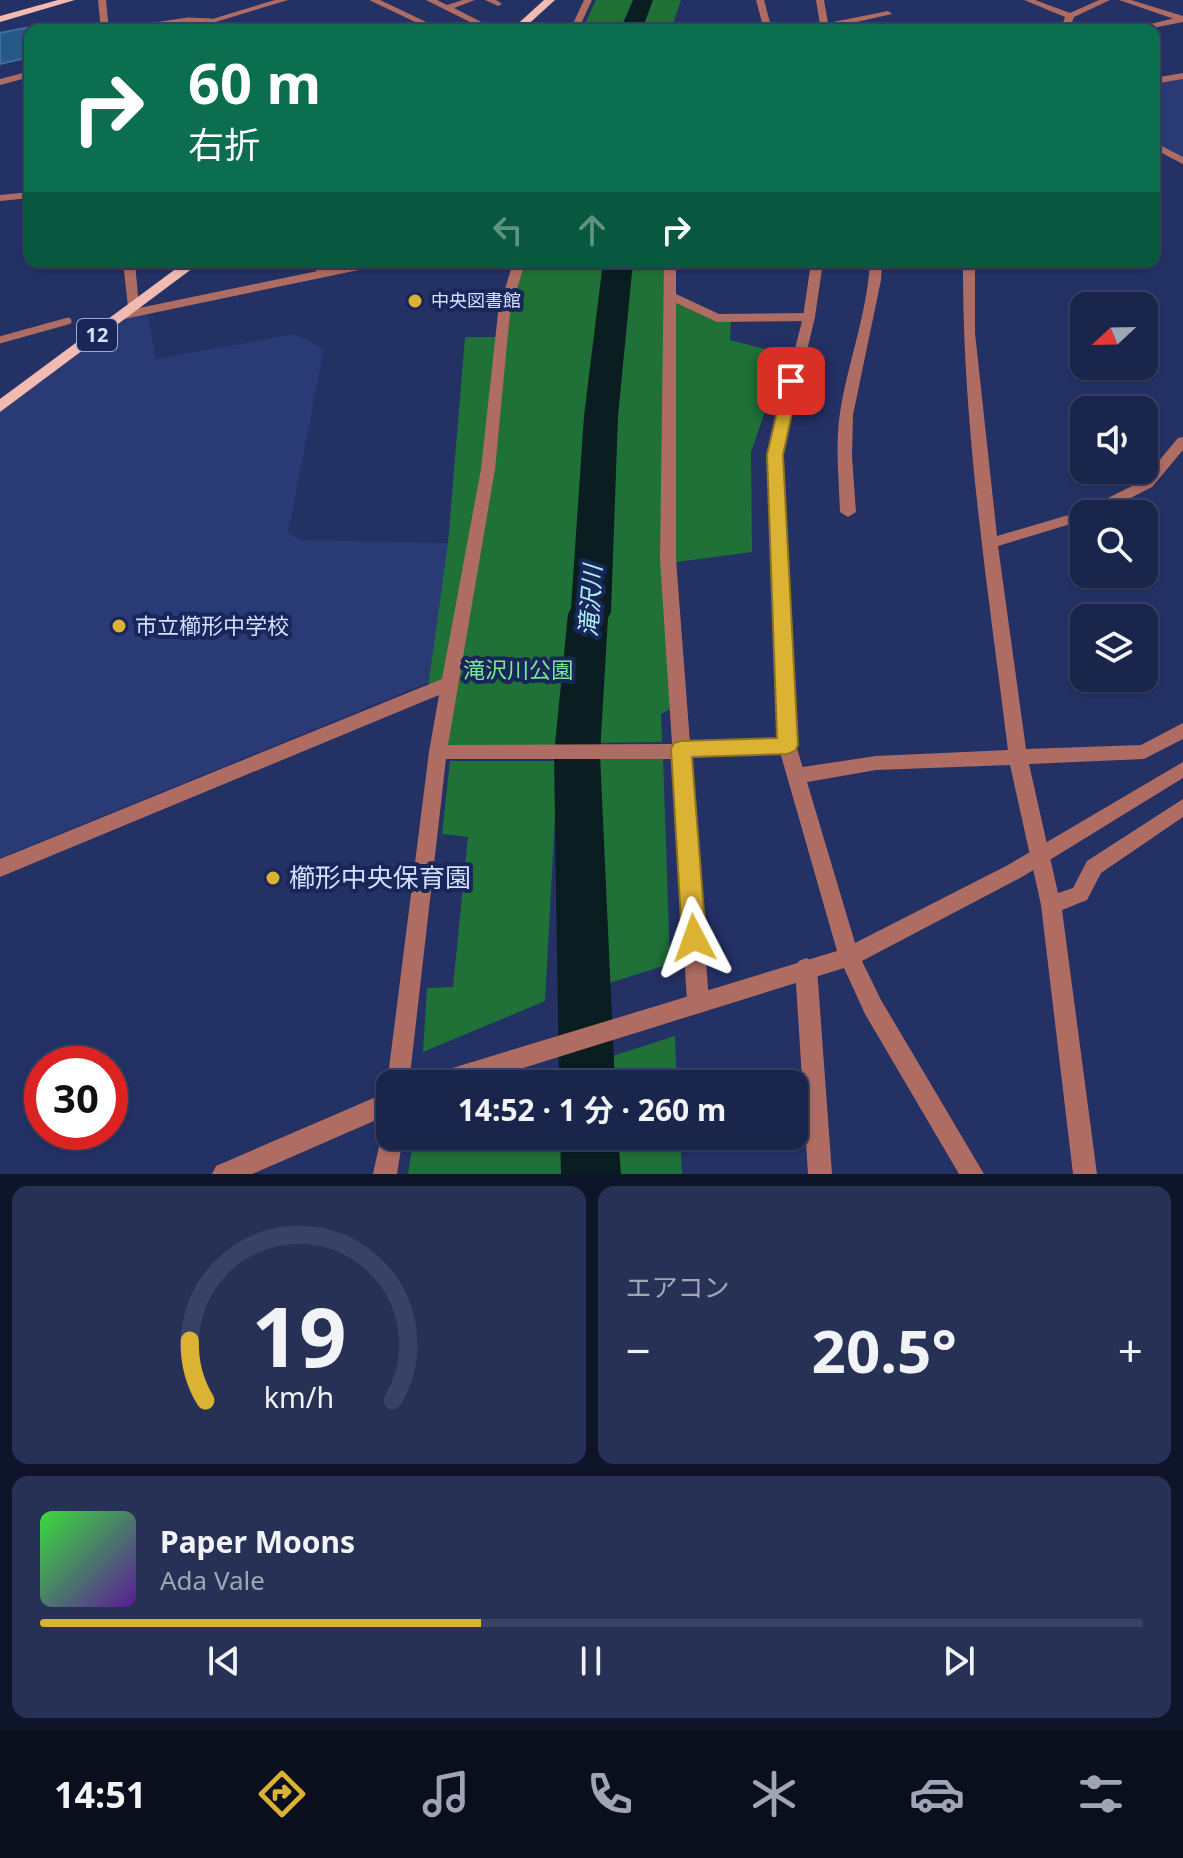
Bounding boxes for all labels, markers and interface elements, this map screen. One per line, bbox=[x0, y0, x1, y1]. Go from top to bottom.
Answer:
text: 60 m bbox=[188, 44, 321, 120]
icon: right bbox=[56, 56, 160, 160]
text: 右折 bbox=[188, 120, 260, 169]
icon: left bbox=[486, 208, 530, 252]
icon: ahead bbox=[570, 208, 614, 252]
icon: right bbox=[654, 208, 698, 252]
place label: 中央図書館 bbox=[431, 288, 521, 312]
marker: 中央図書館 bbox=[406, 292, 424, 310]
north arrow bbox=[1070, 292, 1158, 380]
map controls bbox=[1070, 292, 1158, 692]
road number: 12 bbox=[77, 319, 117, 351]
pin bbox=[757, 347, 825, 415]
icon: arrive bbox=[769, 359, 813, 403]
button: sound bbox=[1070, 396, 1158, 484]
button: search bbox=[1070, 500, 1158, 588]
water label: 滝沢川 bbox=[571, 561, 609, 638]
button: layers bbox=[1070, 604, 1158, 692]
place label: 市立櫛形中学校 bbox=[135, 610, 289, 640]
marker: 市立櫛形中学校 bbox=[110, 617, 128, 635]
park label: 滝沢川公園 bbox=[463, 654, 573, 684]
place label: 櫛形中央保育園 bbox=[289, 859, 471, 895]
marker: 櫛形中央保育園 bbox=[264, 869, 282, 887]
position arrow bbox=[652, 896, 736, 980]
speed limit sign: 30 bbox=[24, 1046, 128, 1150]
text: 14:52 · 1 分 · 260 m bbox=[458, 1089, 726, 1130]
text: エアコン bbox=[626, 1269, 730, 1305]
text: 19 bbox=[251, 1278, 346, 1391]
text: 20.5° bbox=[812, 1309, 957, 1391]
text: − bbox=[626, 1320, 651, 1380]
text: + bbox=[1118, 1320, 1143, 1380]
text: km/h bbox=[264, 1377, 334, 1416]
text: Paper Moons bbox=[160, 1521, 355, 1562]
text: Ada Vale bbox=[160, 1562, 265, 1598]
icon: previous bbox=[202, 1639, 246, 1683]
icon: pause bbox=[569, 1639, 613, 1683]
icon: next bbox=[937, 1639, 981, 1683]
icon: directions bbox=[254, 1766, 310, 1822]
icon: music bbox=[418, 1766, 474, 1822]
icon: phone bbox=[582, 1766, 638, 1822]
icon: climate bbox=[746, 1766, 802, 1822]
icon: car bbox=[909, 1766, 965, 1822]
icon: filters bbox=[1073, 1766, 1129, 1822]
text: 14:51 bbox=[54, 1770, 146, 1819]

